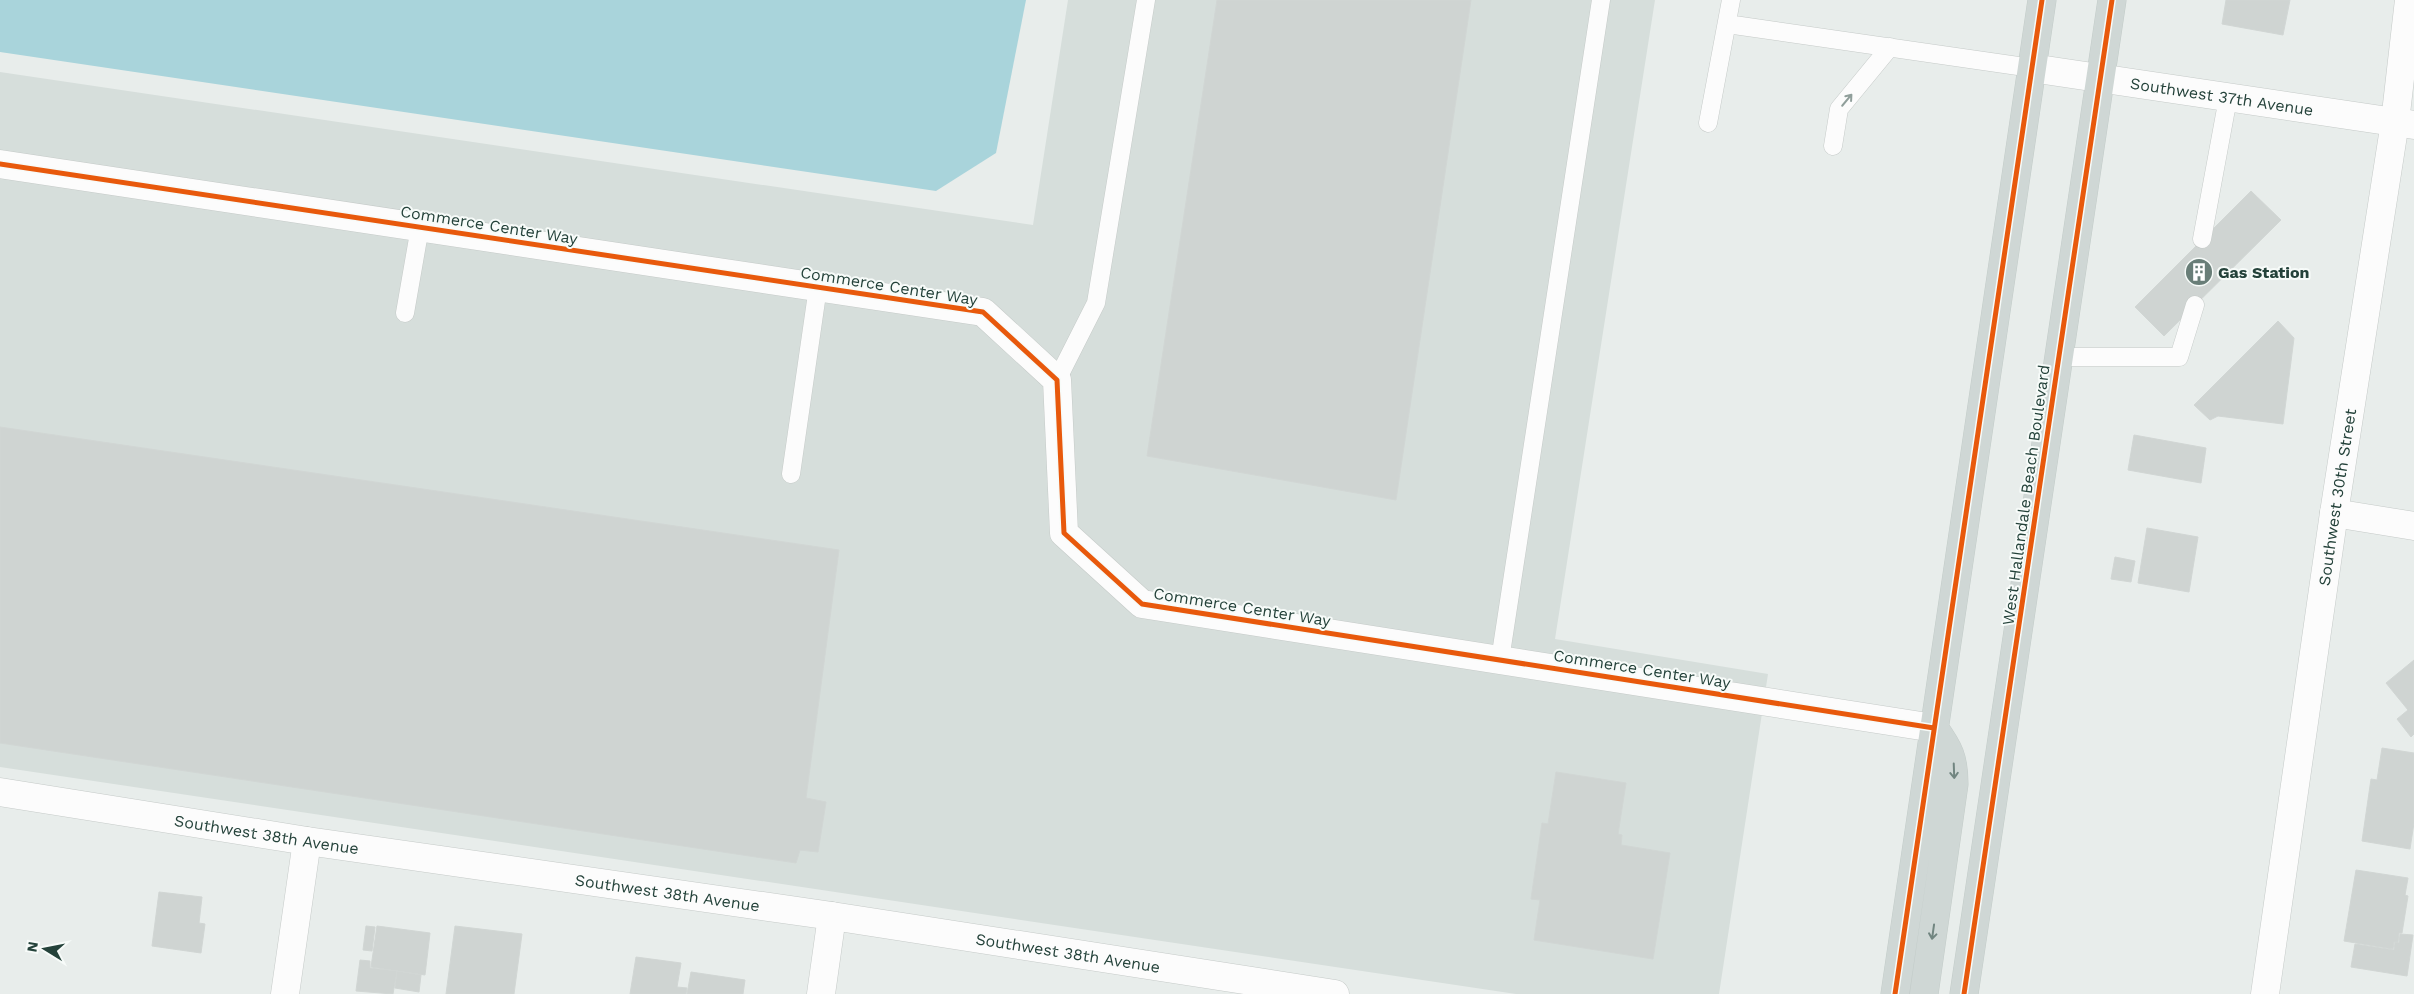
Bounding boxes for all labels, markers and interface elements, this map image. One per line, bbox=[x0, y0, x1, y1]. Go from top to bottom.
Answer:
street label: Southwest 37th Avenue bbox=[2129, 73, 2315, 119]
one-way arrow bbox=[1841, 94, 1852, 107]
street label: Commerce Center Way bbox=[399, 202, 580, 248]
building icon: Gas Station bbox=[2184, 257, 2214, 287]
street label: Commerce Center Way bbox=[799, 263, 980, 309]
place label: Gas Station bbox=[2218, 263, 2309, 282]
street label: West Hallandale Beach Boulevard bbox=[1998, 363, 2054, 627]
street label: Southwest 30th Street bbox=[2314, 407, 2360, 587]
street label: Commerce Center Way bbox=[1152, 584, 1333, 630]
street label: Commerce Center Way bbox=[1552, 646, 1733, 692]
one-way arrow bbox=[1949, 763, 1959, 779]
street label: Southwest 38th Avenue bbox=[173, 810, 360, 858]
street label: Southwest 38th Avenue bbox=[574, 870, 761, 915]
north arrow bbox=[20, 924, 70, 974]
one-way arrow bbox=[1927, 924, 1937, 940]
street label: Southwest 38th Avenue bbox=[974, 929, 1162, 976]
text: N bbox=[23, 940, 41, 953]

